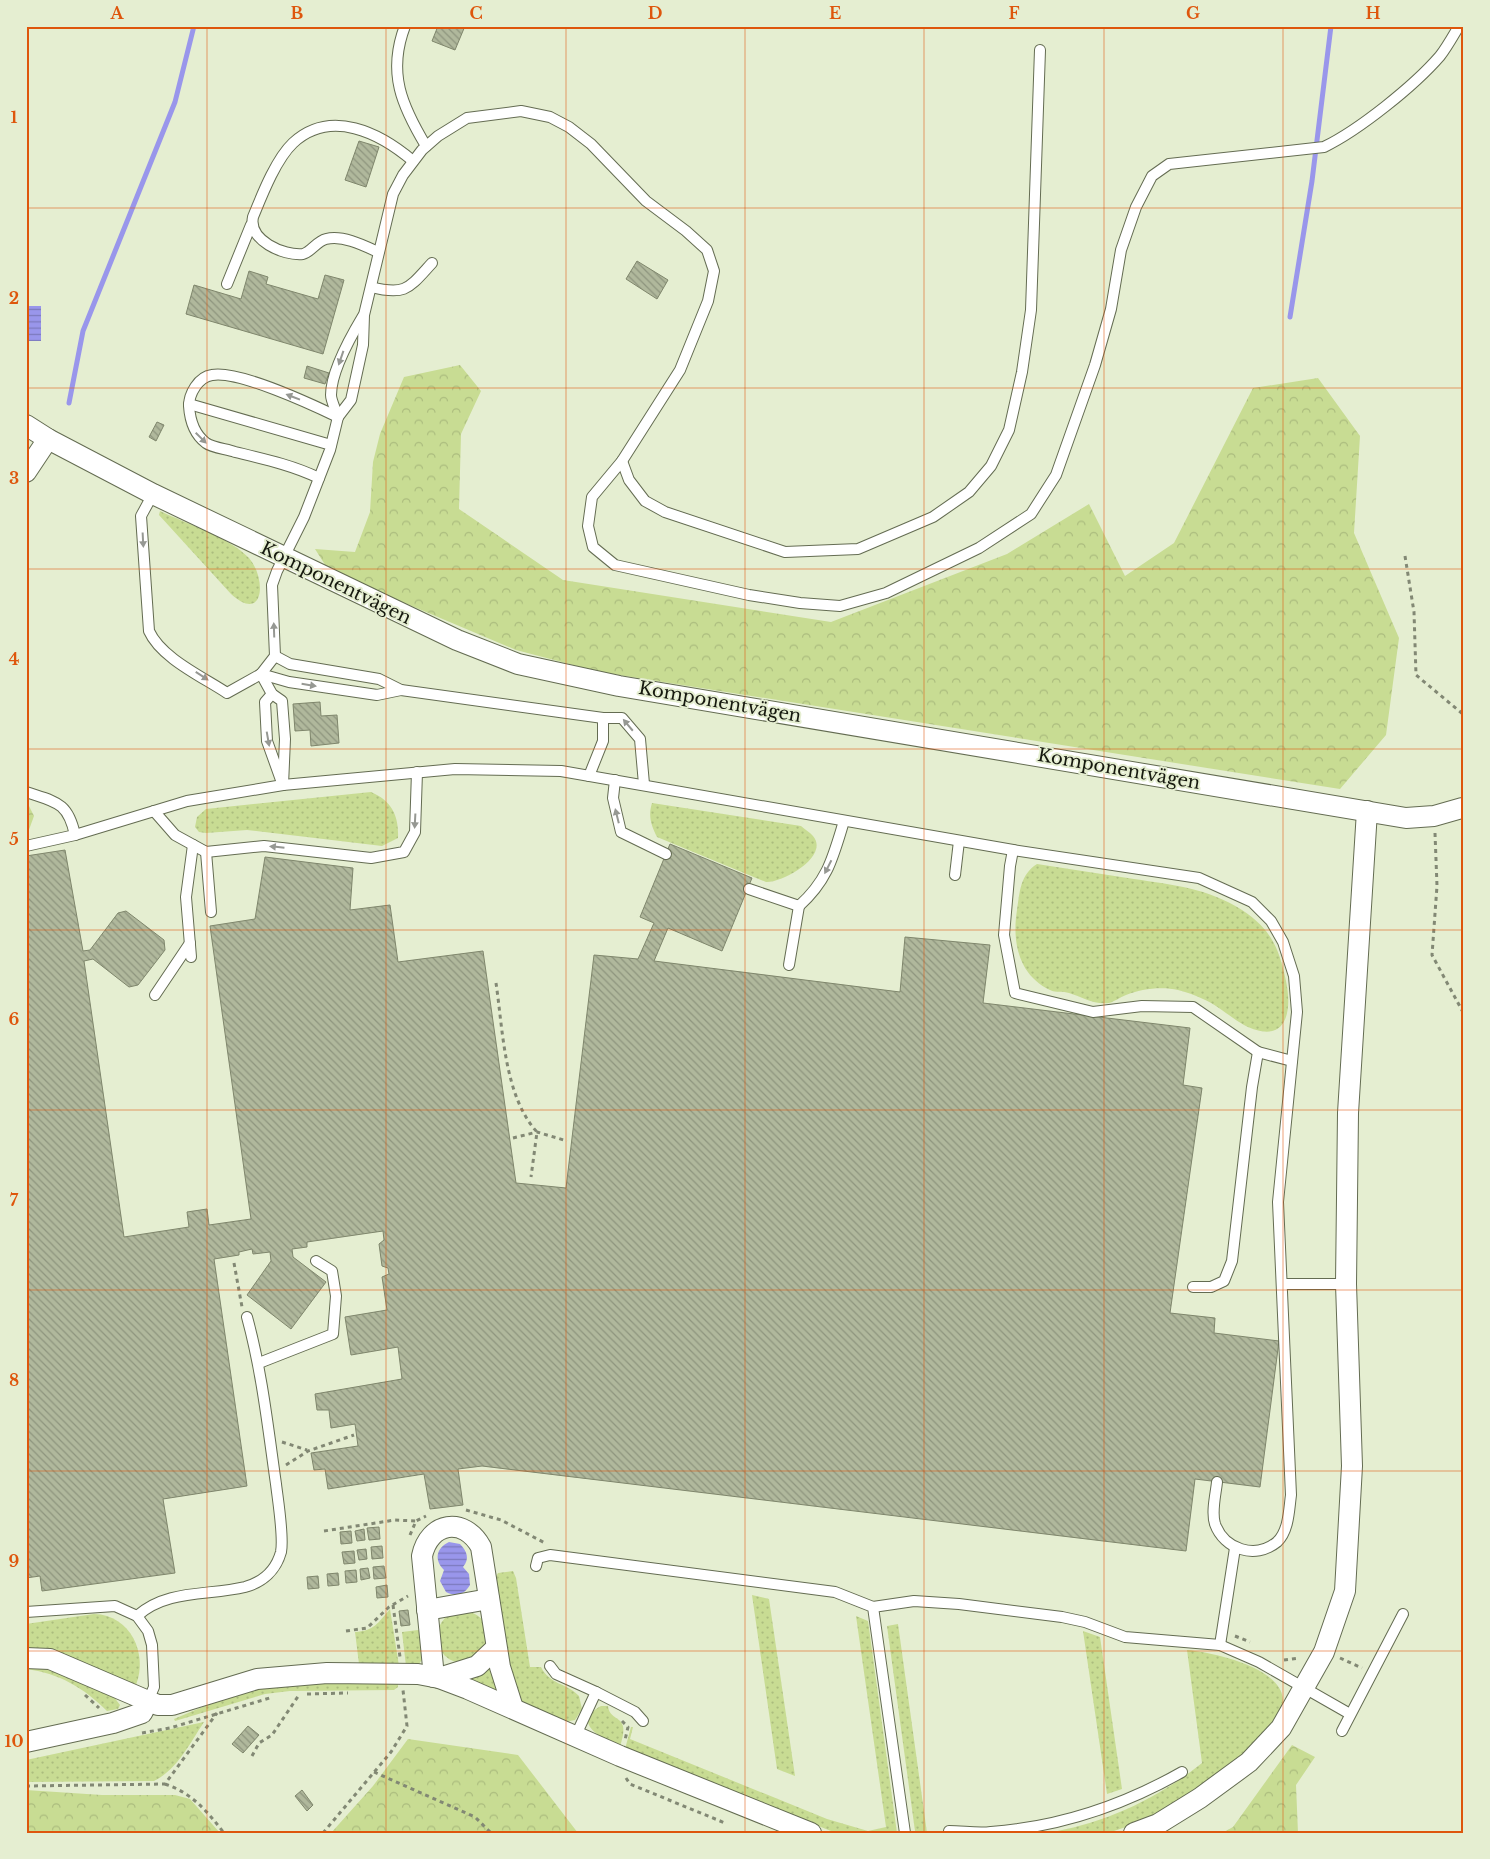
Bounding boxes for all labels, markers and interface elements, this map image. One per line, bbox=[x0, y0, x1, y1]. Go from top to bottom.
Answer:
text: A bbox=[110, 3, 125, 23]
text: B bbox=[291, 3, 304, 23]
text: C bbox=[469, 3, 483, 23]
text: D bbox=[648, 3, 662, 23]
text: E bbox=[829, 3, 841, 23]
text: F bbox=[1008, 3, 1020, 23]
text: G bbox=[1186, 3, 1200, 23]
text: H bbox=[1365, 3, 1381, 23]
text: 1 bbox=[11, 107, 18, 127]
text: 2 bbox=[9, 288, 19, 308]
one-way arrow bbox=[337, 351, 345, 366]
one-way arrow bbox=[286, 392, 301, 400]
one-way arrow bbox=[195, 432, 207, 444]
text: 3 bbox=[9, 468, 19, 488]
one-way arrow bbox=[139, 532, 147, 548]
street label: Komponentvägen bbox=[257, 537, 415, 629]
one-way arrow bbox=[270, 622, 278, 638]
text: 4 bbox=[9, 649, 19, 669]
one-way arrow bbox=[195, 671, 208, 681]
street label: Komponentvägen bbox=[637, 677, 803, 727]
one-way arrow bbox=[301, 681, 317, 689]
one-way arrow bbox=[623, 718, 634, 731]
one-way arrow bbox=[264, 732, 272, 748]
street label: Komponentvägen bbox=[1036, 744, 1202, 794]
one-way arrow bbox=[613, 809, 621, 824]
one-way arrow bbox=[411, 813, 419, 829]
text: 5 bbox=[9, 829, 19, 849]
one-way arrow bbox=[268, 843, 284, 851]
one-way arrow bbox=[824, 860, 832, 875]
text: 6 bbox=[9, 1009, 20, 1029]
text: 7 bbox=[10, 1190, 19, 1210]
text: 8 bbox=[9, 1370, 19, 1390]
text: 9 bbox=[9, 1551, 20, 1571]
text: 10 bbox=[4, 1731, 24, 1751]

